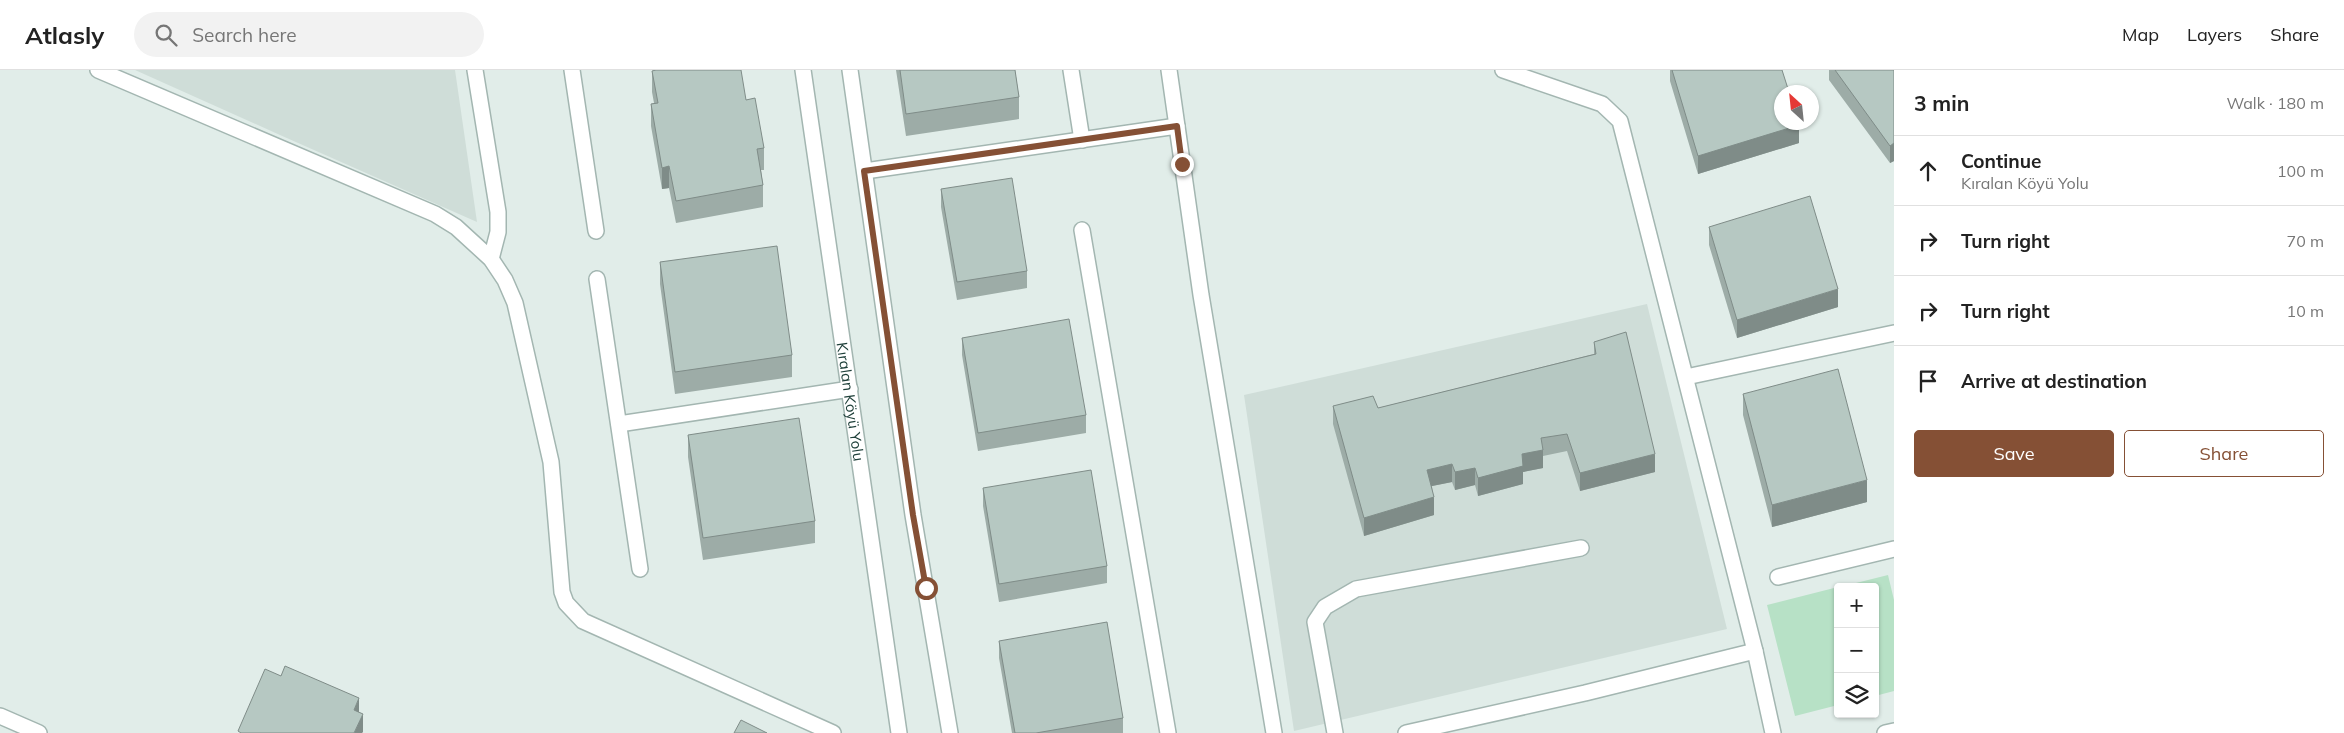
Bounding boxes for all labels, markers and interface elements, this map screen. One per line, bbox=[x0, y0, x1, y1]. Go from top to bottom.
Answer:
search box bbox=[134, 12, 484, 57]
text: Atlasly bbox=[25, 20, 104, 50]
icon: search bbox=[152, 21, 180, 49]
text: Search here bbox=[192, 23, 297, 47]
text: Map bbox=[2122, 23, 2159, 46]
text: Layers bbox=[2187, 23, 2242, 46]
text: Share bbox=[2270, 23, 2319, 46]
north arrow bbox=[1774, 85, 1819, 130]
text: 3 min bbox=[1914, 90, 1969, 116]
text: Walk · 180 m bbox=[2226, 93, 2324, 113]
text: Continue bbox=[1961, 149, 2041, 173]
route end bbox=[1171, 153, 1194, 176]
icon: ahead bbox=[1914, 157, 1942, 185]
text: 100 m bbox=[2277, 161, 2324, 181]
text: Kıralan Köyü Yolu bbox=[1961, 173, 2089, 193]
icon: right bbox=[1914, 227, 1942, 255]
text: Turn right bbox=[1961, 229, 2050, 253]
text: 70 m bbox=[2287, 231, 2324, 251]
icon: right bbox=[1914, 297, 1942, 325]
text: Turn right bbox=[1961, 299, 2050, 323]
text: 10 m bbox=[2287, 301, 2324, 321]
street label: Kıralan Köyü Yolu bbox=[833, 341, 869, 462]
icon: arrive bbox=[1914, 367, 1942, 395]
text: Arrive at destination bbox=[1961, 369, 2147, 393]
button: Save bbox=[1914, 430, 2114, 477]
button: Share bbox=[2124, 430, 2324, 477]
route start bbox=[915, 577, 938, 600]
map controls bbox=[1834, 583, 1879, 718]
button: + bbox=[1834, 583, 1879, 628]
button: − bbox=[1834, 628, 1879, 673]
button: layers bbox=[1834, 673, 1879, 718]

